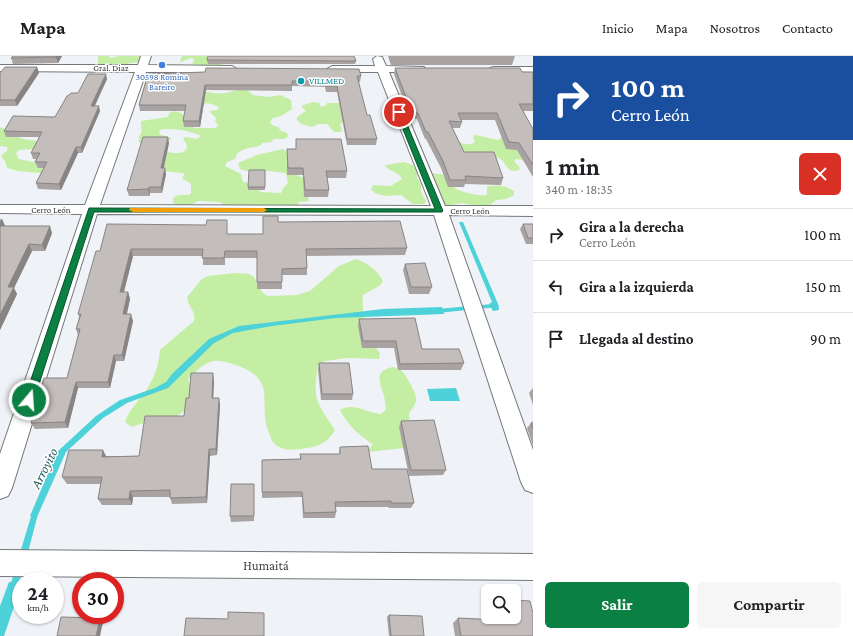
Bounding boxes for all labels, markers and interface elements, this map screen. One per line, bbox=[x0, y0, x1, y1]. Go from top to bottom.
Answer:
text: Mapa bbox=[20, 17, 66, 38]
text: Inicio bbox=[602, 20, 634, 36]
text: Mapa bbox=[656, 20, 688, 36]
text: Nosotros bbox=[710, 20, 760, 36]
text: Contacto bbox=[782, 20, 833, 36]
marker: 30598 Romina Bareiro bbox=[157, 60, 167, 70]
street label: Gral. Diaz bbox=[93, 63, 129, 73]
place label: 30598 Romina Bareiro bbox=[136, 72, 188, 92]
icon: right bbox=[545, 72, 597, 124]
text: 100 m bbox=[611, 72, 685, 103]
marker: VILLMED bbox=[296, 76, 306, 86]
place label: VILLMED bbox=[309, 76, 344, 86]
pin bbox=[382, 95, 416, 129]
icon: arrive bbox=[388, 101, 410, 123]
text: Cerro León bbox=[611, 105, 690, 125]
text: 1 min bbox=[545, 153, 600, 180]
button: close bbox=[799, 153, 841, 195]
text: 340 m · 18:35 bbox=[545, 182, 613, 197]
street label: Cerro León bbox=[31, 205, 71, 215]
street label: Cerro León bbox=[450, 206, 490, 216]
text: Gira a la derecha bbox=[579, 219, 684, 235]
icon: right bbox=[545, 224, 567, 246]
text: 100 m bbox=[804, 227, 841, 243]
text: Cerro León bbox=[579, 235, 636, 250]
icon: left bbox=[545, 276, 567, 298]
text: Gira a la izquierda bbox=[579, 279, 694, 295]
text: 150 m bbox=[806, 279, 841, 295]
icon: arrive bbox=[545, 328, 567, 350]
text: Llegada al destino bbox=[579, 331, 694, 347]
text: 90 m bbox=[810, 331, 841, 347]
position arrow bbox=[8, 379, 50, 421]
water label: Arroyito bbox=[27, 445, 61, 492]
street label: Humaitá bbox=[243, 558, 289, 573]
speed limit sign: 30 bbox=[72, 572, 124, 624]
text: 24 bbox=[28, 582, 48, 604]
button: Salir bbox=[545, 582, 689, 628]
button: Compartir bbox=[697, 582, 841, 628]
map controls bbox=[481, 584, 521, 624]
button: search bbox=[481, 584, 521, 624]
text: km/h bbox=[27, 602, 49, 613]

